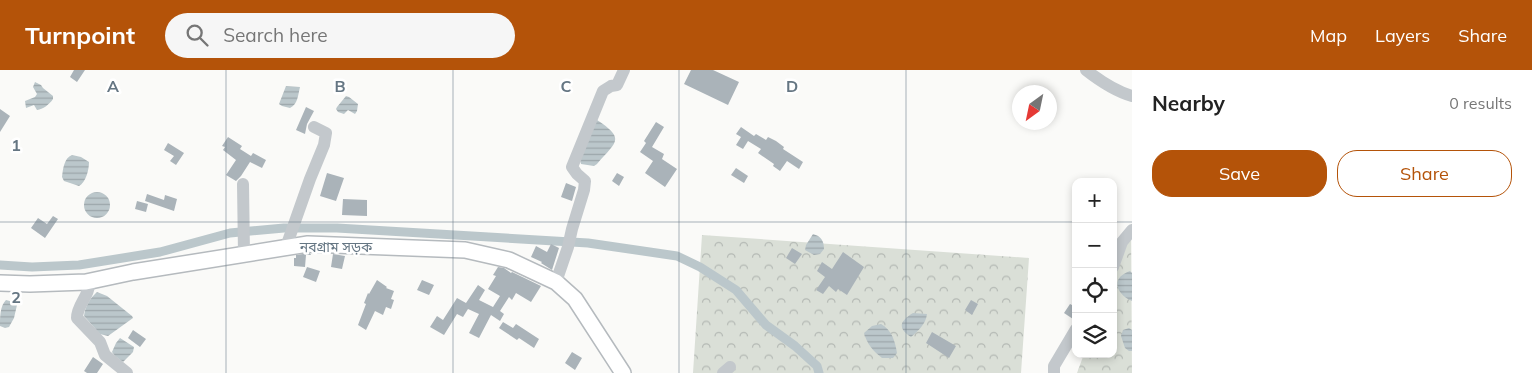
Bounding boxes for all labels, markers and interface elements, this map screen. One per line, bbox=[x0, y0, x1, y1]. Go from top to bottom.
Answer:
search box bbox=[165, 13, 515, 58]
text: Turnpoint bbox=[25, 20, 135, 50]
icon: search bbox=[183, 21, 211, 49]
text: Search here bbox=[223, 23, 328, 47]
text: Map bbox=[1310, 24, 1347, 47]
text: Layers bbox=[1375, 24, 1430, 47]
text: Share bbox=[1458, 24, 1507, 47]
text: A bbox=[107, 76, 119, 96]
text: B bbox=[334, 76, 346, 96]
text: C bbox=[561, 76, 572, 96]
text: D bbox=[786, 76, 798, 96]
north arrow bbox=[1012, 85, 1057, 130]
text: Nearby bbox=[1152, 90, 1225, 116]
text: 0 results bbox=[1449, 93, 1512, 113]
text: 1 bbox=[11, 135, 21, 155]
button: Save bbox=[1152, 150, 1327, 197]
button: Share bbox=[1337, 150, 1512, 197]
map controls bbox=[1072, 178, 1117, 358]
button: + bbox=[1072, 178, 1117, 223]
button: − bbox=[1072, 223, 1117, 268]
street label: নবগ্রাম সড়ক bbox=[299, 238, 373, 256]
button: locate bbox=[1072, 268, 1117, 313]
text: 2 bbox=[11, 287, 21, 307]
button: layers bbox=[1072, 313, 1117, 358]

